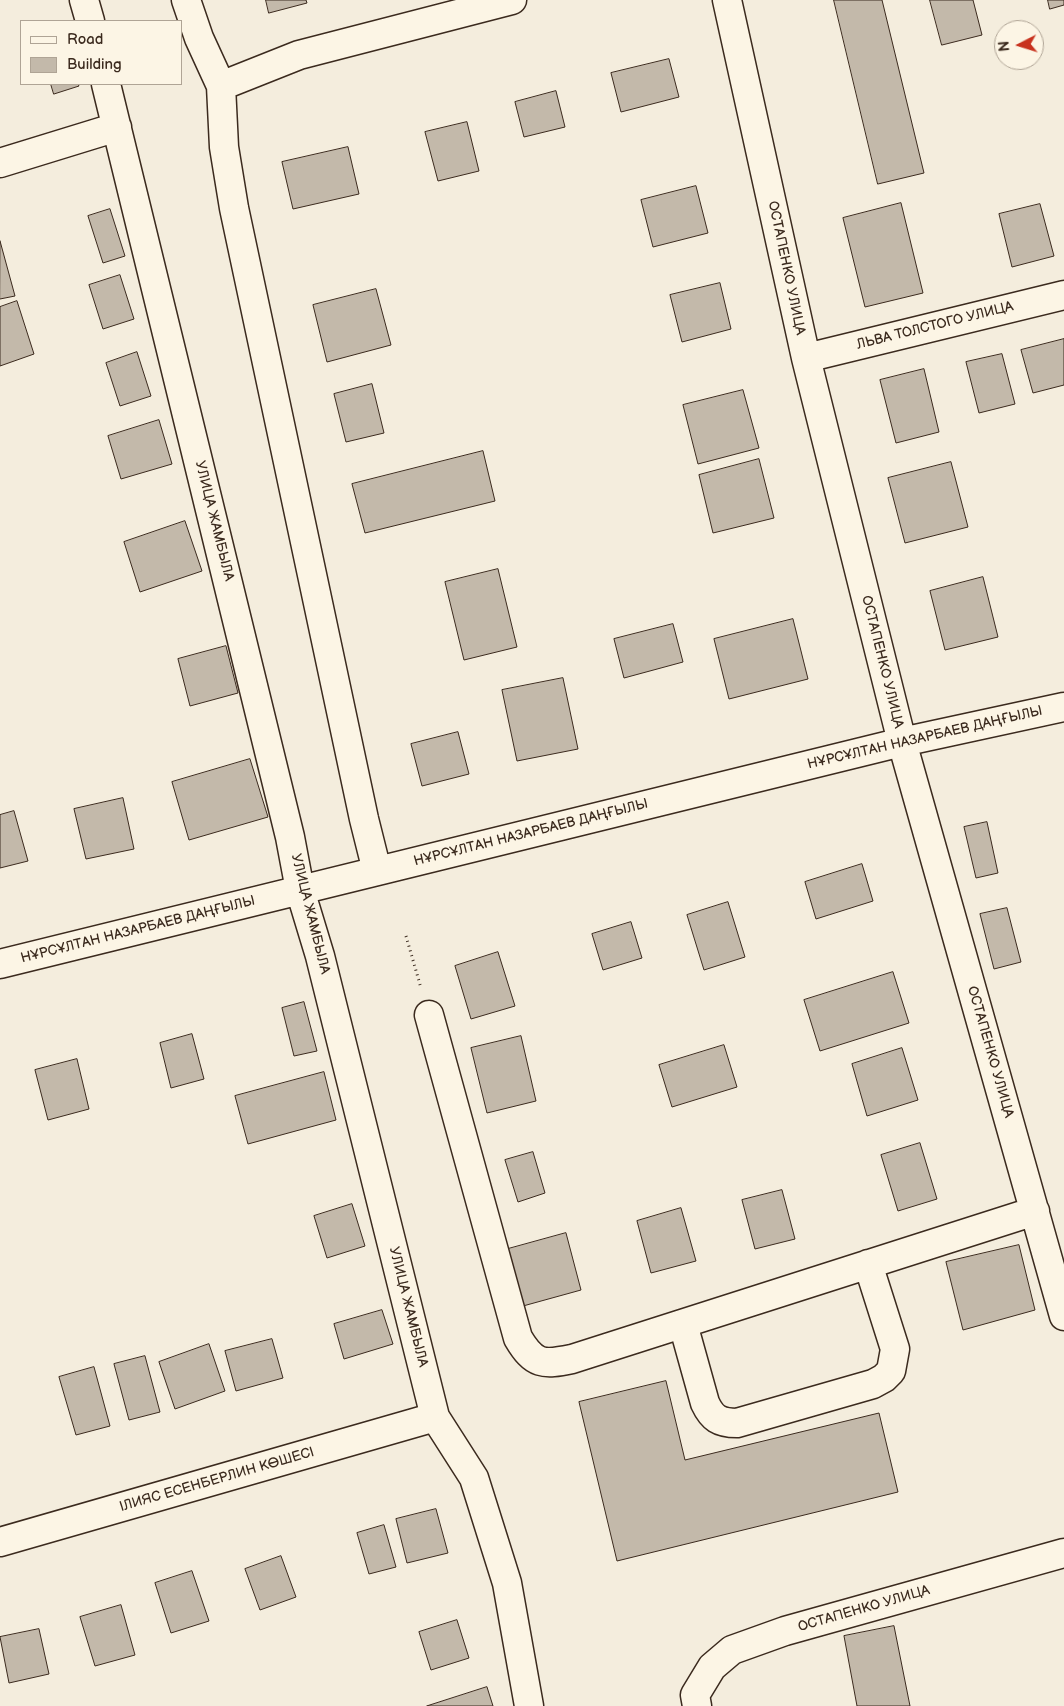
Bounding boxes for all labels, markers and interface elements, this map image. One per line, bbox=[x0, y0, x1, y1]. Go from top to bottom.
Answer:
legend bbox=[20, 20, 182, 85]
north arrow bbox=[994, 20, 1044, 70]
text: Road bbox=[67, 30, 103, 49]
text: N bbox=[996, 40, 1013, 52]
text: Building bbox=[67, 55, 122, 74]
street label: ОСТАПЕНКО УЛИЦА bbox=[764, 200, 808, 336]
street label: ЛЬВА ТОЛСТОГО УЛИЦА bbox=[855, 298, 1015, 354]
street label: УЛИЦА ЖАМБЫЛА bbox=[191, 459, 237, 583]
street label: ОСТАПЕНКО УЛИЦА bbox=[857, 594, 907, 730]
street label: НҰРСҰЛТАН НАЗАРБАЕВ ДАҢҒЫЛЫ bbox=[806, 703, 1044, 773]
street label: НҰРСҰЛТАН НАЗАРБАЕВ ДАҢҒЫЛЫ bbox=[412, 796, 650, 870]
street label: УЛИЦА ЖАМБЫЛА bbox=[287, 852, 333, 976]
street label: НҰРСҰЛТАН НАЗАРБАЕВ ДАҢҒЫЛЫ bbox=[19, 893, 257, 967]
street label: ОСТАПЕНКО УЛИЦА bbox=[963, 984, 1017, 1120]
street label: УЛИЦА ЖАМБЫЛА bbox=[385, 1245, 431, 1369]
street label: ІЛИЯС ЕСЕНБЕРЛИН КӨШЕСІ bbox=[118, 1444, 316, 1516]
street label: ОСТАПЕНКО УЛИЦА bbox=[796, 1582, 932, 1636]

